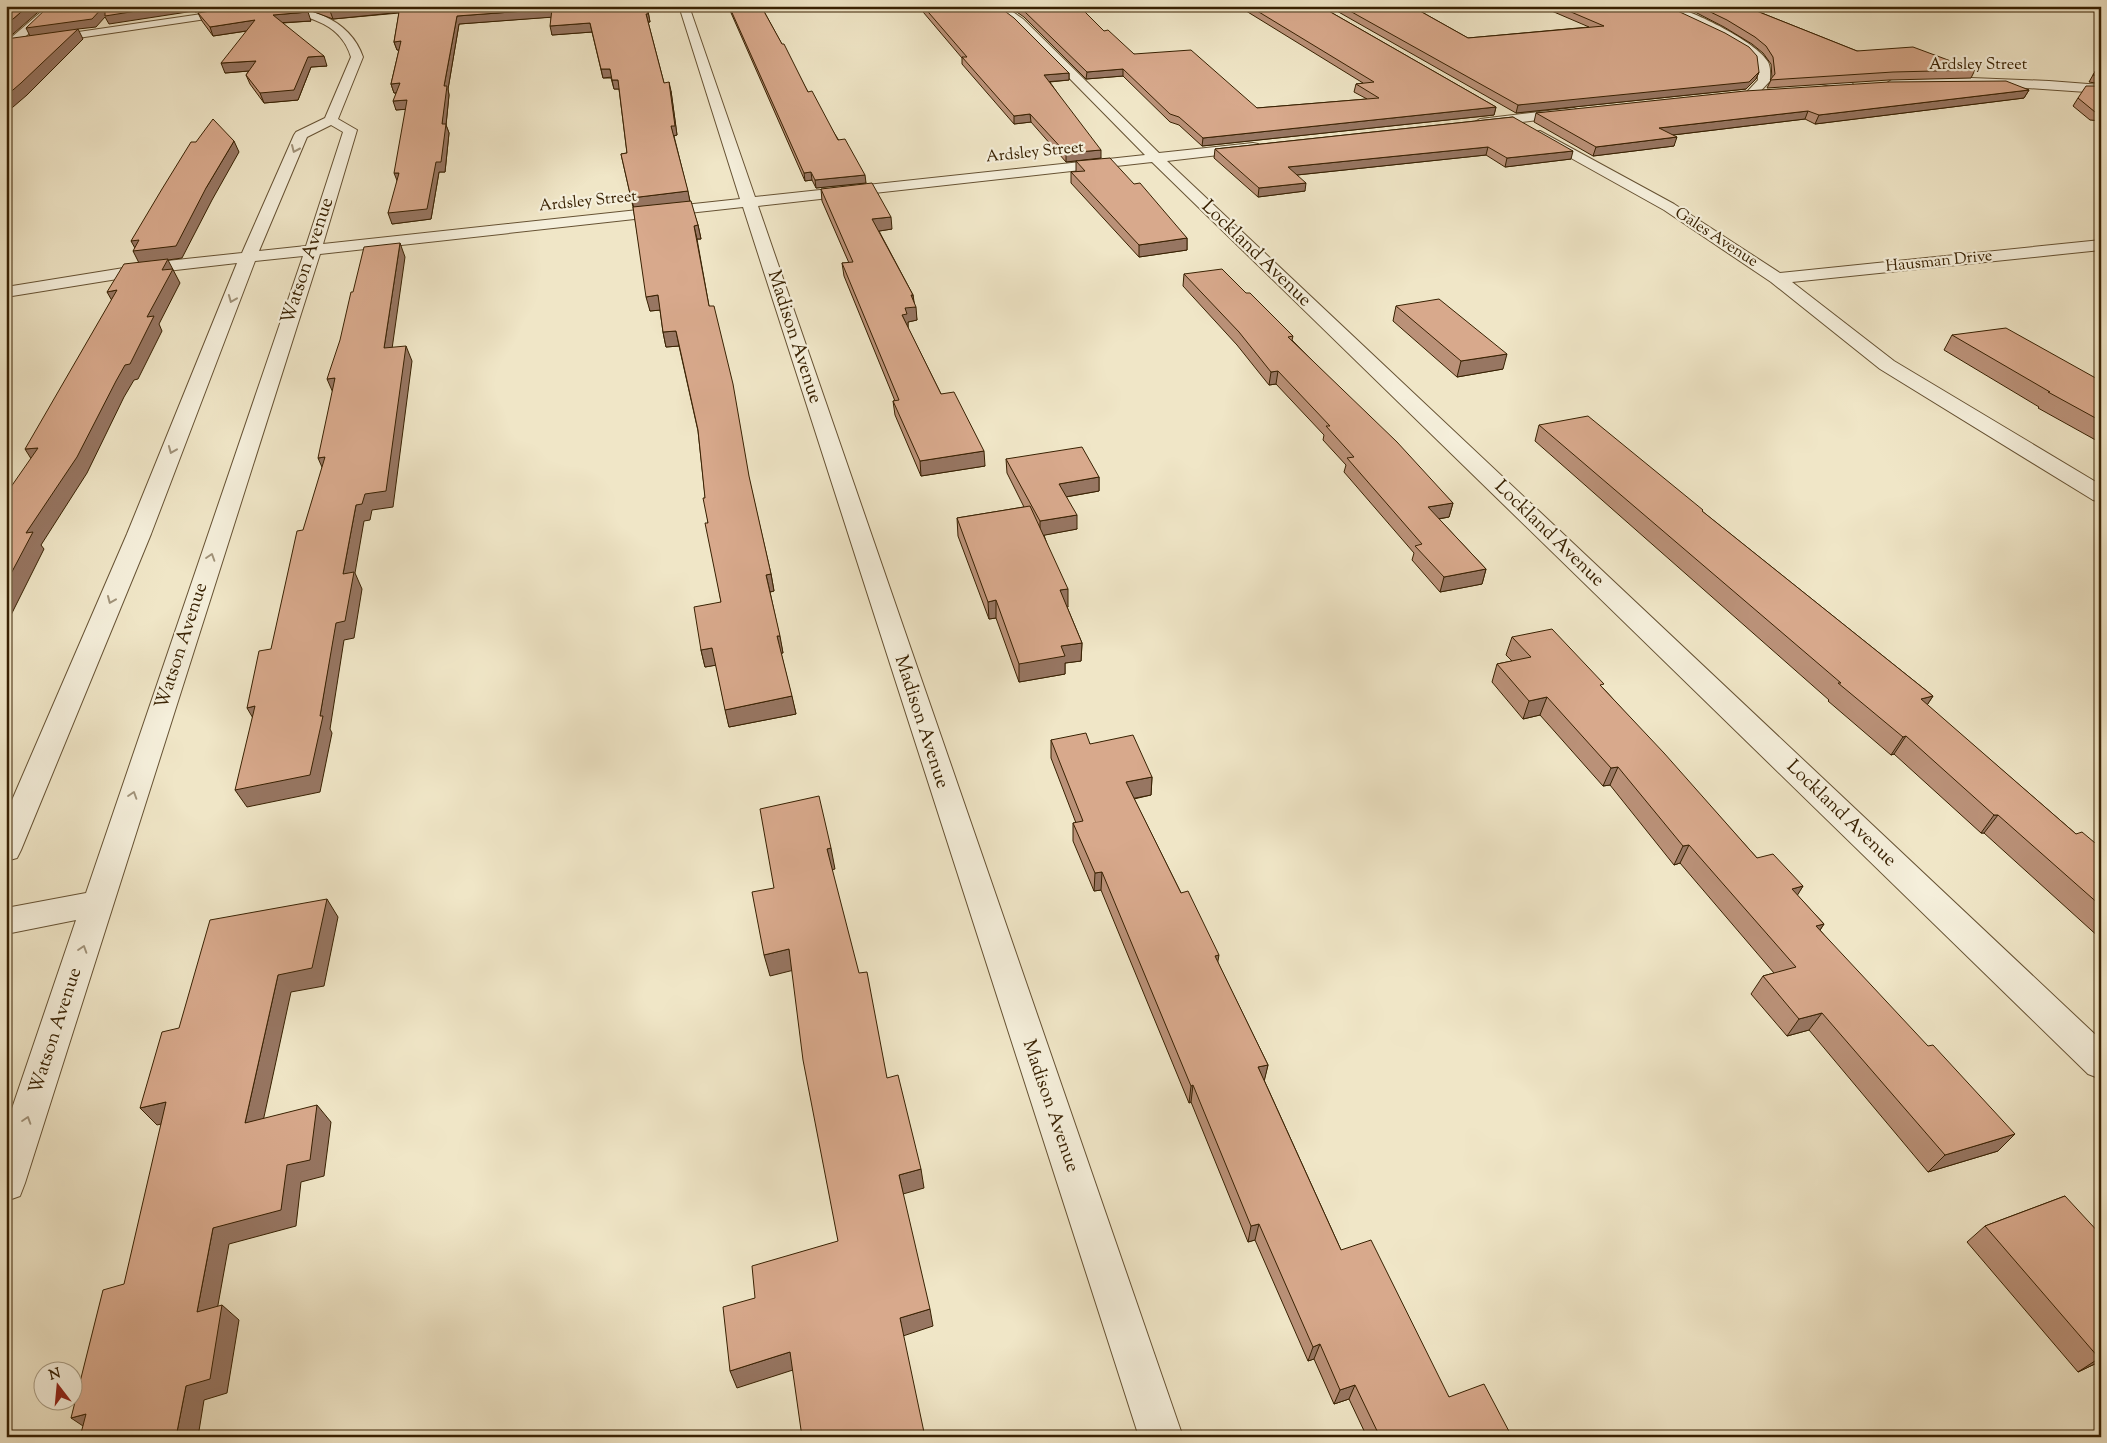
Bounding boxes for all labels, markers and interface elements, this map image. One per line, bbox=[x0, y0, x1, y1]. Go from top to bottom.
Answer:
street label: Ardsley Street bbox=[1929, 54, 2028, 77]
street label: Ardsley Street bbox=[985, 136, 1086, 170]
one-way arrow bbox=[291, 144, 302, 153]
street label: Ardsley Street bbox=[538, 185, 639, 219]
street label: Watson Avenue bbox=[275, 194, 341, 328]
street label: Lockland Avenue bbox=[1195, 194, 1317, 314]
street label: Gales Avenue bbox=[1670, 202, 1762, 274]
street label: Hausman Drive bbox=[1884, 245, 1994, 279]
street label: Madison Avenue bbox=[760, 267, 828, 407]
one-way arrow bbox=[228, 294, 238, 303]
one-way arrow bbox=[168, 445, 178, 454]
street label: Lockland Avenue bbox=[1488, 474, 1610, 594]
one-way arrow bbox=[206, 553, 216, 562]
street label: Watson Avenue bbox=[149, 579, 215, 713]
one-way arrow bbox=[106, 595, 117, 604]
street label: Madison Avenue bbox=[887, 652, 955, 792]
street label: Lockland Avenue bbox=[1780, 754, 1902, 874]
one-way arrow bbox=[128, 791, 138, 799]
one-way arrow bbox=[77, 945, 87, 954]
street label: Watson Avenue bbox=[23, 964, 89, 1098]
street label: Madison Avenue bbox=[1015, 1036, 1085, 1176]
one-way arrow bbox=[21, 1117, 31, 1125]
north arrow bbox=[32, 1360, 82, 1410]
text: N bbox=[47, 1364, 63, 1387]

